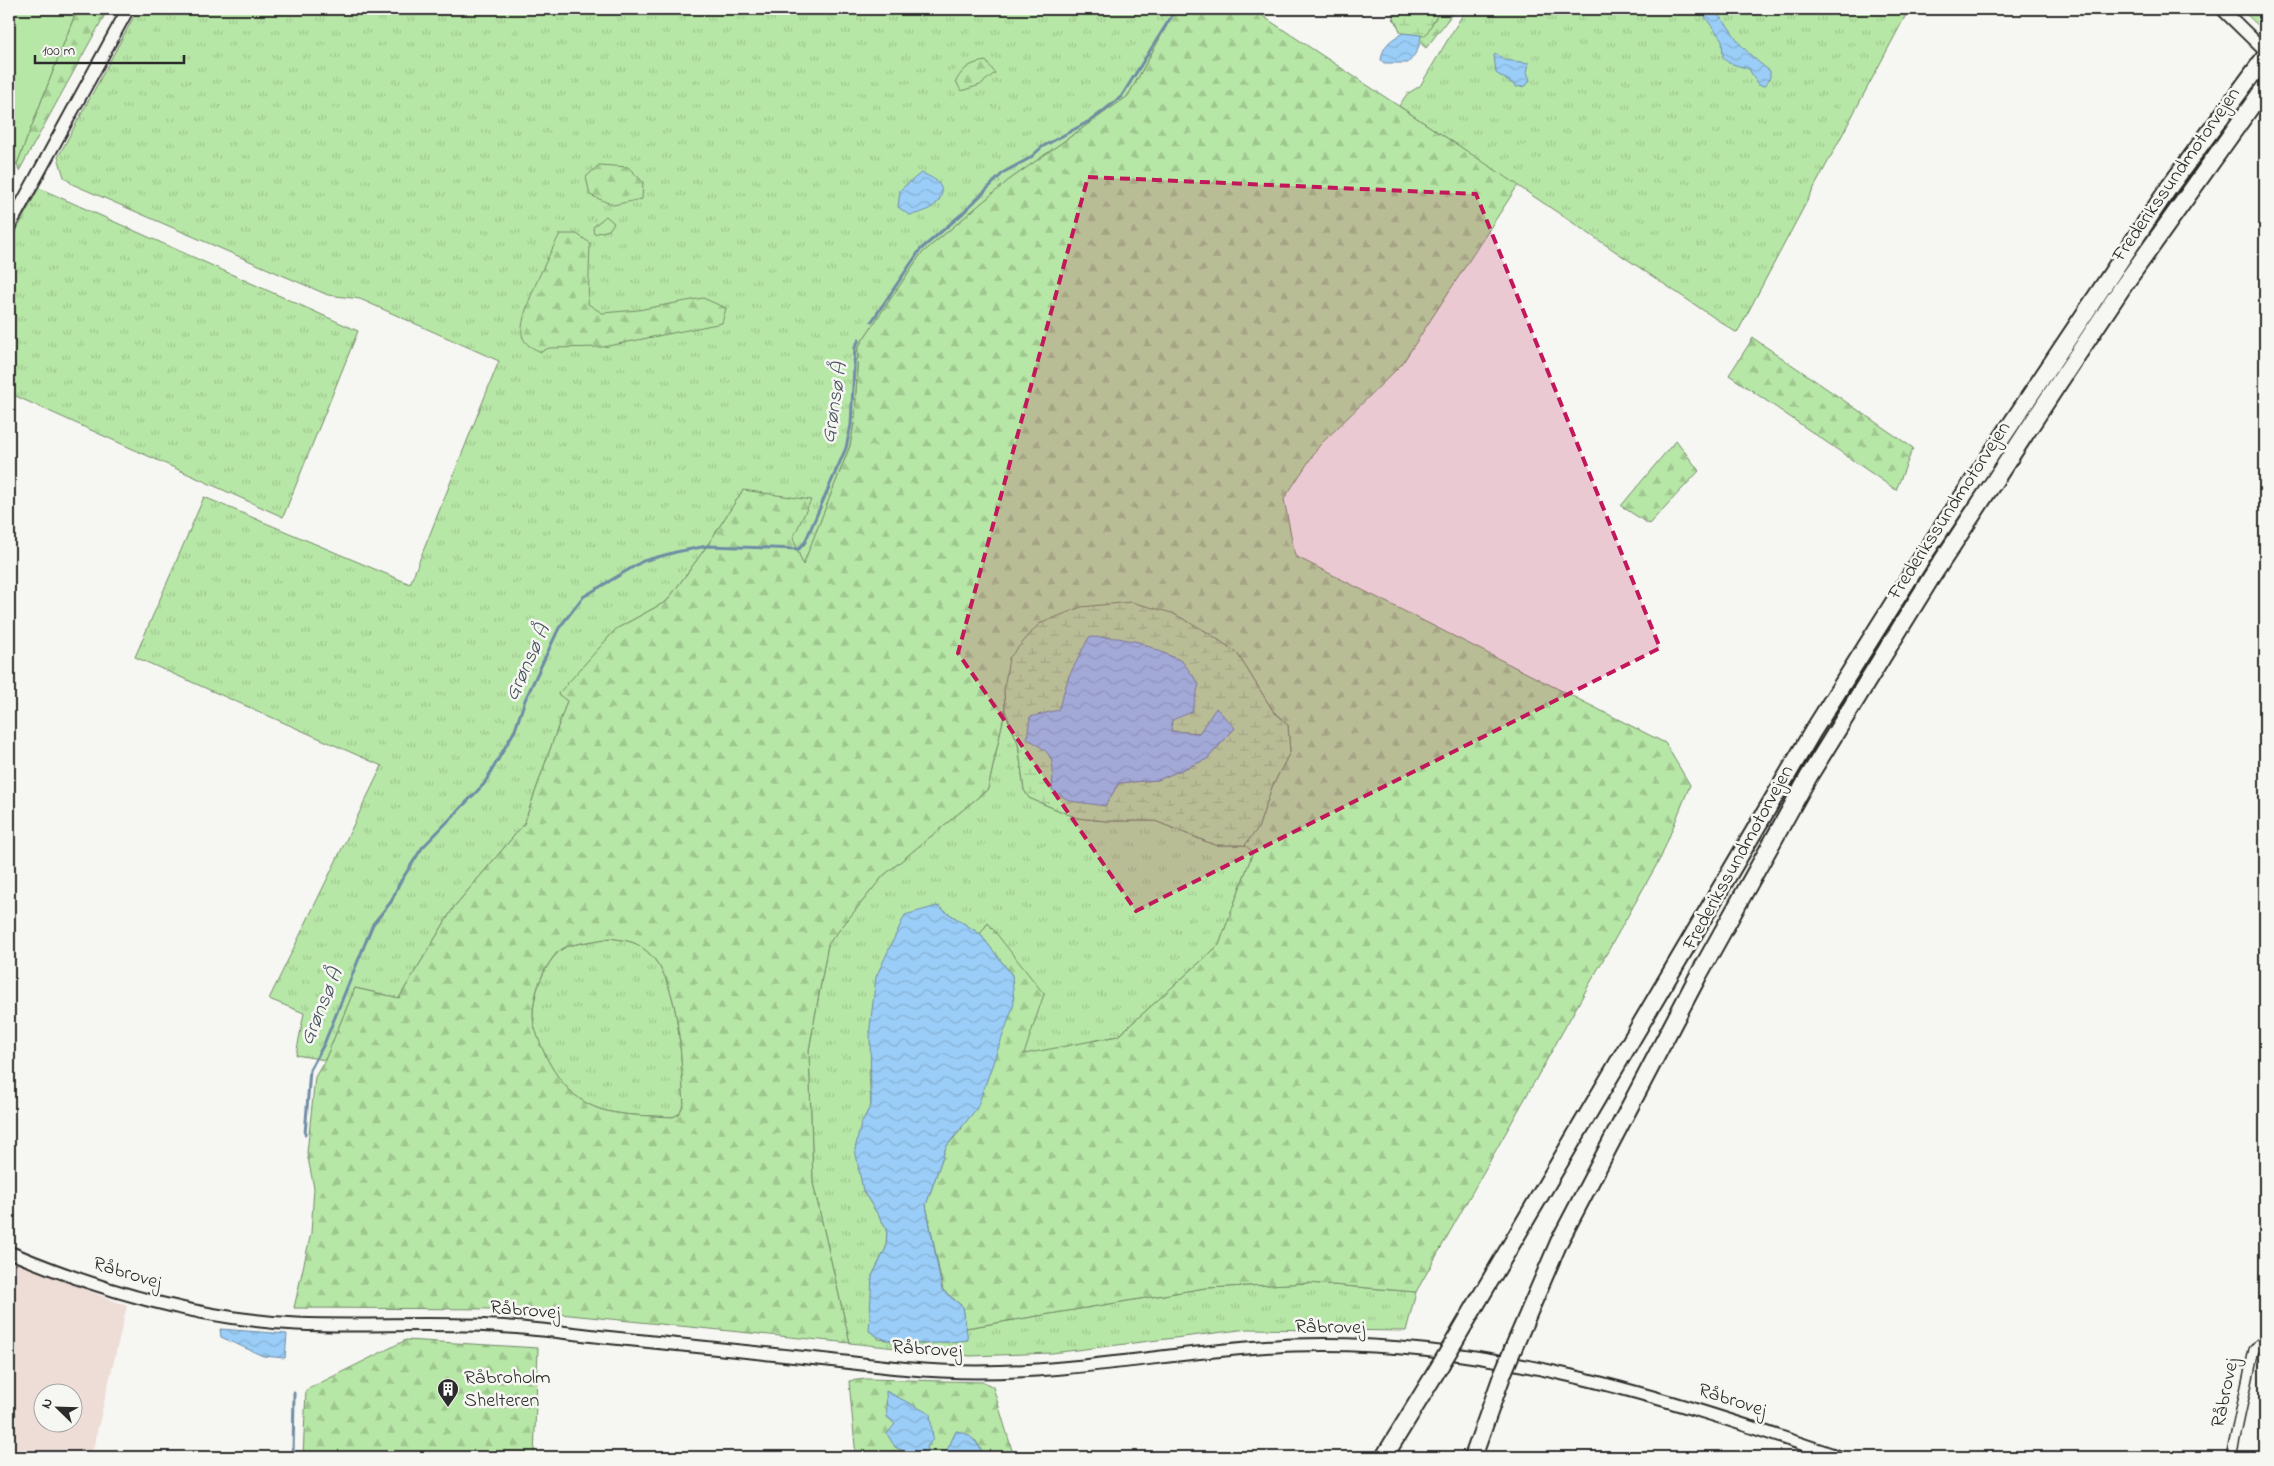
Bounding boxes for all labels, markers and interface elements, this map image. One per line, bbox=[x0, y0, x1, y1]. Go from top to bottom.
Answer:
scale bar bbox=[35, 32, 184, 64]
text: 100 m bbox=[42, 40, 75, 62]
street label: Frederikssundmotorvejen bbox=[2105, 82, 2248, 269]
water label: Grønsø Å bbox=[814, 360, 856, 445]
street label: Frederikssundmotorvejen bbox=[1881, 416, 2019, 607]
water label: Grønsø Å bbox=[497, 619, 559, 706]
street label: Frederikssundmotorvejen bbox=[1676, 760, 1802, 957]
water label: Grønsø Å bbox=[292, 963, 352, 1050]
street label: Råbrovej bbox=[89, 1250, 166, 1298]
street label: Råbrovej bbox=[489, 1293, 562, 1329]
street label: Råbrovej bbox=[1295, 1313, 1366, 1343]
street label: Råbrovej bbox=[891, 1333, 964, 1367]
street label: Råbrovej bbox=[2205, 1355, 2248, 1430]
place label: Råbroholm Shelteren bbox=[464, 1364, 551, 1416]
street label: Råbrovej bbox=[1694, 1376, 1771, 1426]
building icon: Råbroholm Shelteren bbox=[436, 1377, 460, 1408]
north arrow bbox=[32, 1384, 82, 1434]
text: N bbox=[36, 1395, 59, 1412]

